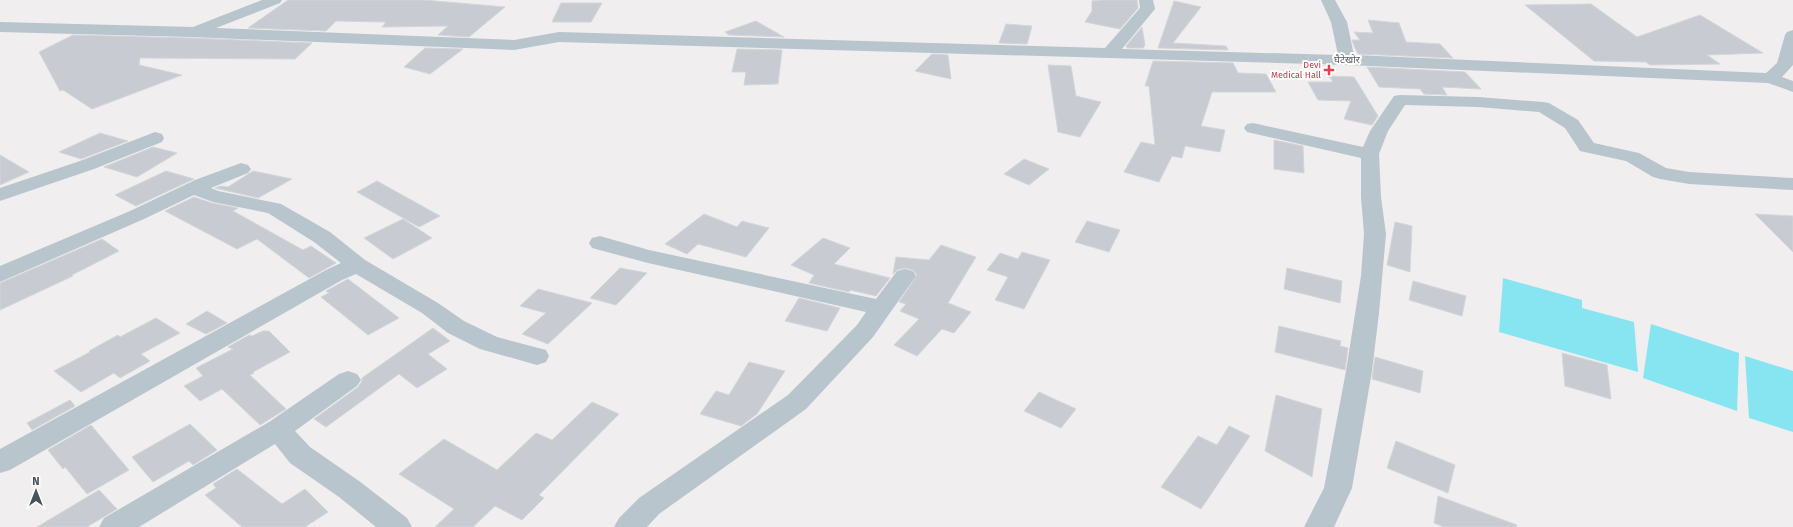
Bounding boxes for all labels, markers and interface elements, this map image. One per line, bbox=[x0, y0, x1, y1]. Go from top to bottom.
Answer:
district label: घैटेखोर bbox=[1334, 54, 1361, 66]
place label: Devi Medical Hall bbox=[1271, 60, 1321, 80]
marker: Devi Medical Hall bbox=[1324, 65, 1334, 75]
north arrow bbox=[16, 471, 56, 511]
text: N bbox=[32, 475, 40, 488]

